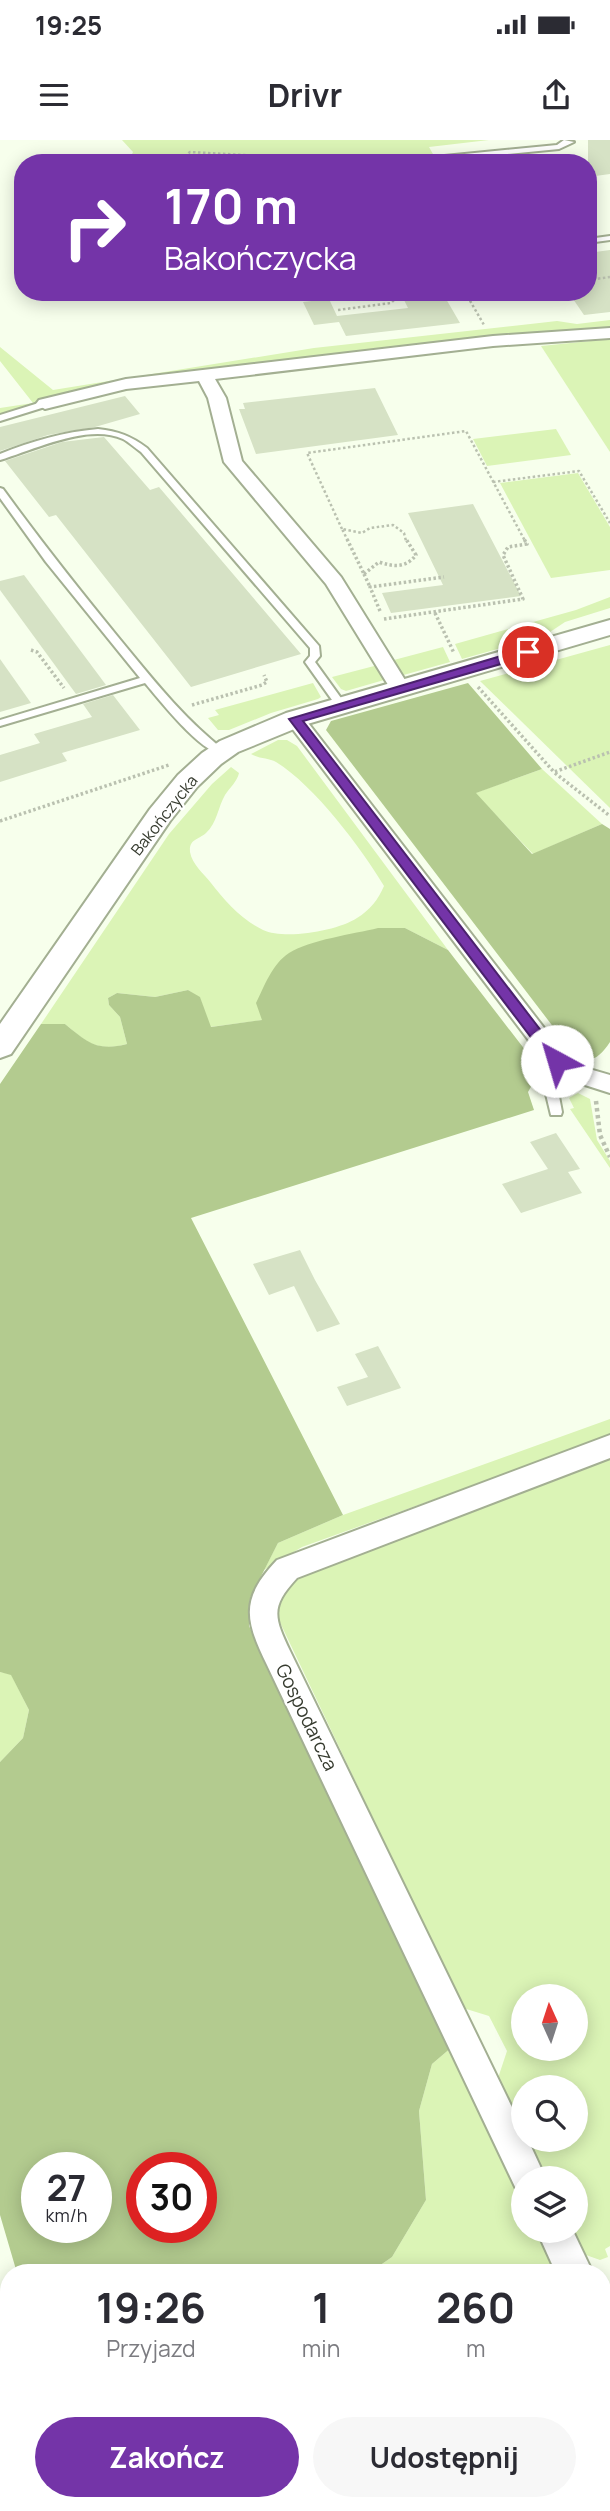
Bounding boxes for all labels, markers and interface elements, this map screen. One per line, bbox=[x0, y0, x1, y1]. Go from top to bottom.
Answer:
text: 19:25 bbox=[35, 7, 102, 43]
text: Drivr bbox=[268, 73, 342, 117]
icon: menu bbox=[35, 76, 73, 114]
icon: share bbox=[537, 76, 575, 114]
text: 170 m bbox=[164, 172, 298, 239]
icon: right bbox=[49, 182, 140, 273]
text: Bakończycka bbox=[164, 236, 357, 280]
pin bbox=[498, 622, 558, 682]
icon: arrive bbox=[509, 633, 547, 671]
street label: Bakończycka bbox=[126, 770, 202, 860]
position arrow bbox=[520, 1024, 594, 1098]
street label: Gospodarcza bbox=[270, 1659, 344, 1775]
north arrow bbox=[511, 1984, 588, 2062]
map controls bbox=[511, 1984, 588, 2243]
button: search bbox=[511, 2075, 588, 2152]
speed limit sign: 30 bbox=[126, 2152, 217, 2243]
text: 27 bbox=[47, 2164, 86, 2212]
button: layers bbox=[511, 2166, 588, 2243]
text: km/h bbox=[46, 2203, 87, 2227]
text: 19:26 bbox=[96, 2278, 206, 2336]
text: 1 bbox=[312, 2278, 330, 2336]
text: 260 bbox=[436, 2278, 515, 2336]
text: Przyjazd bbox=[106, 2332, 196, 2364]
text: min bbox=[302, 2332, 340, 2364]
text: m bbox=[466, 2332, 485, 2364]
button: Zakończ bbox=[35, 2417, 299, 2497]
button: Udostępnij bbox=[313, 2417, 576, 2497]

